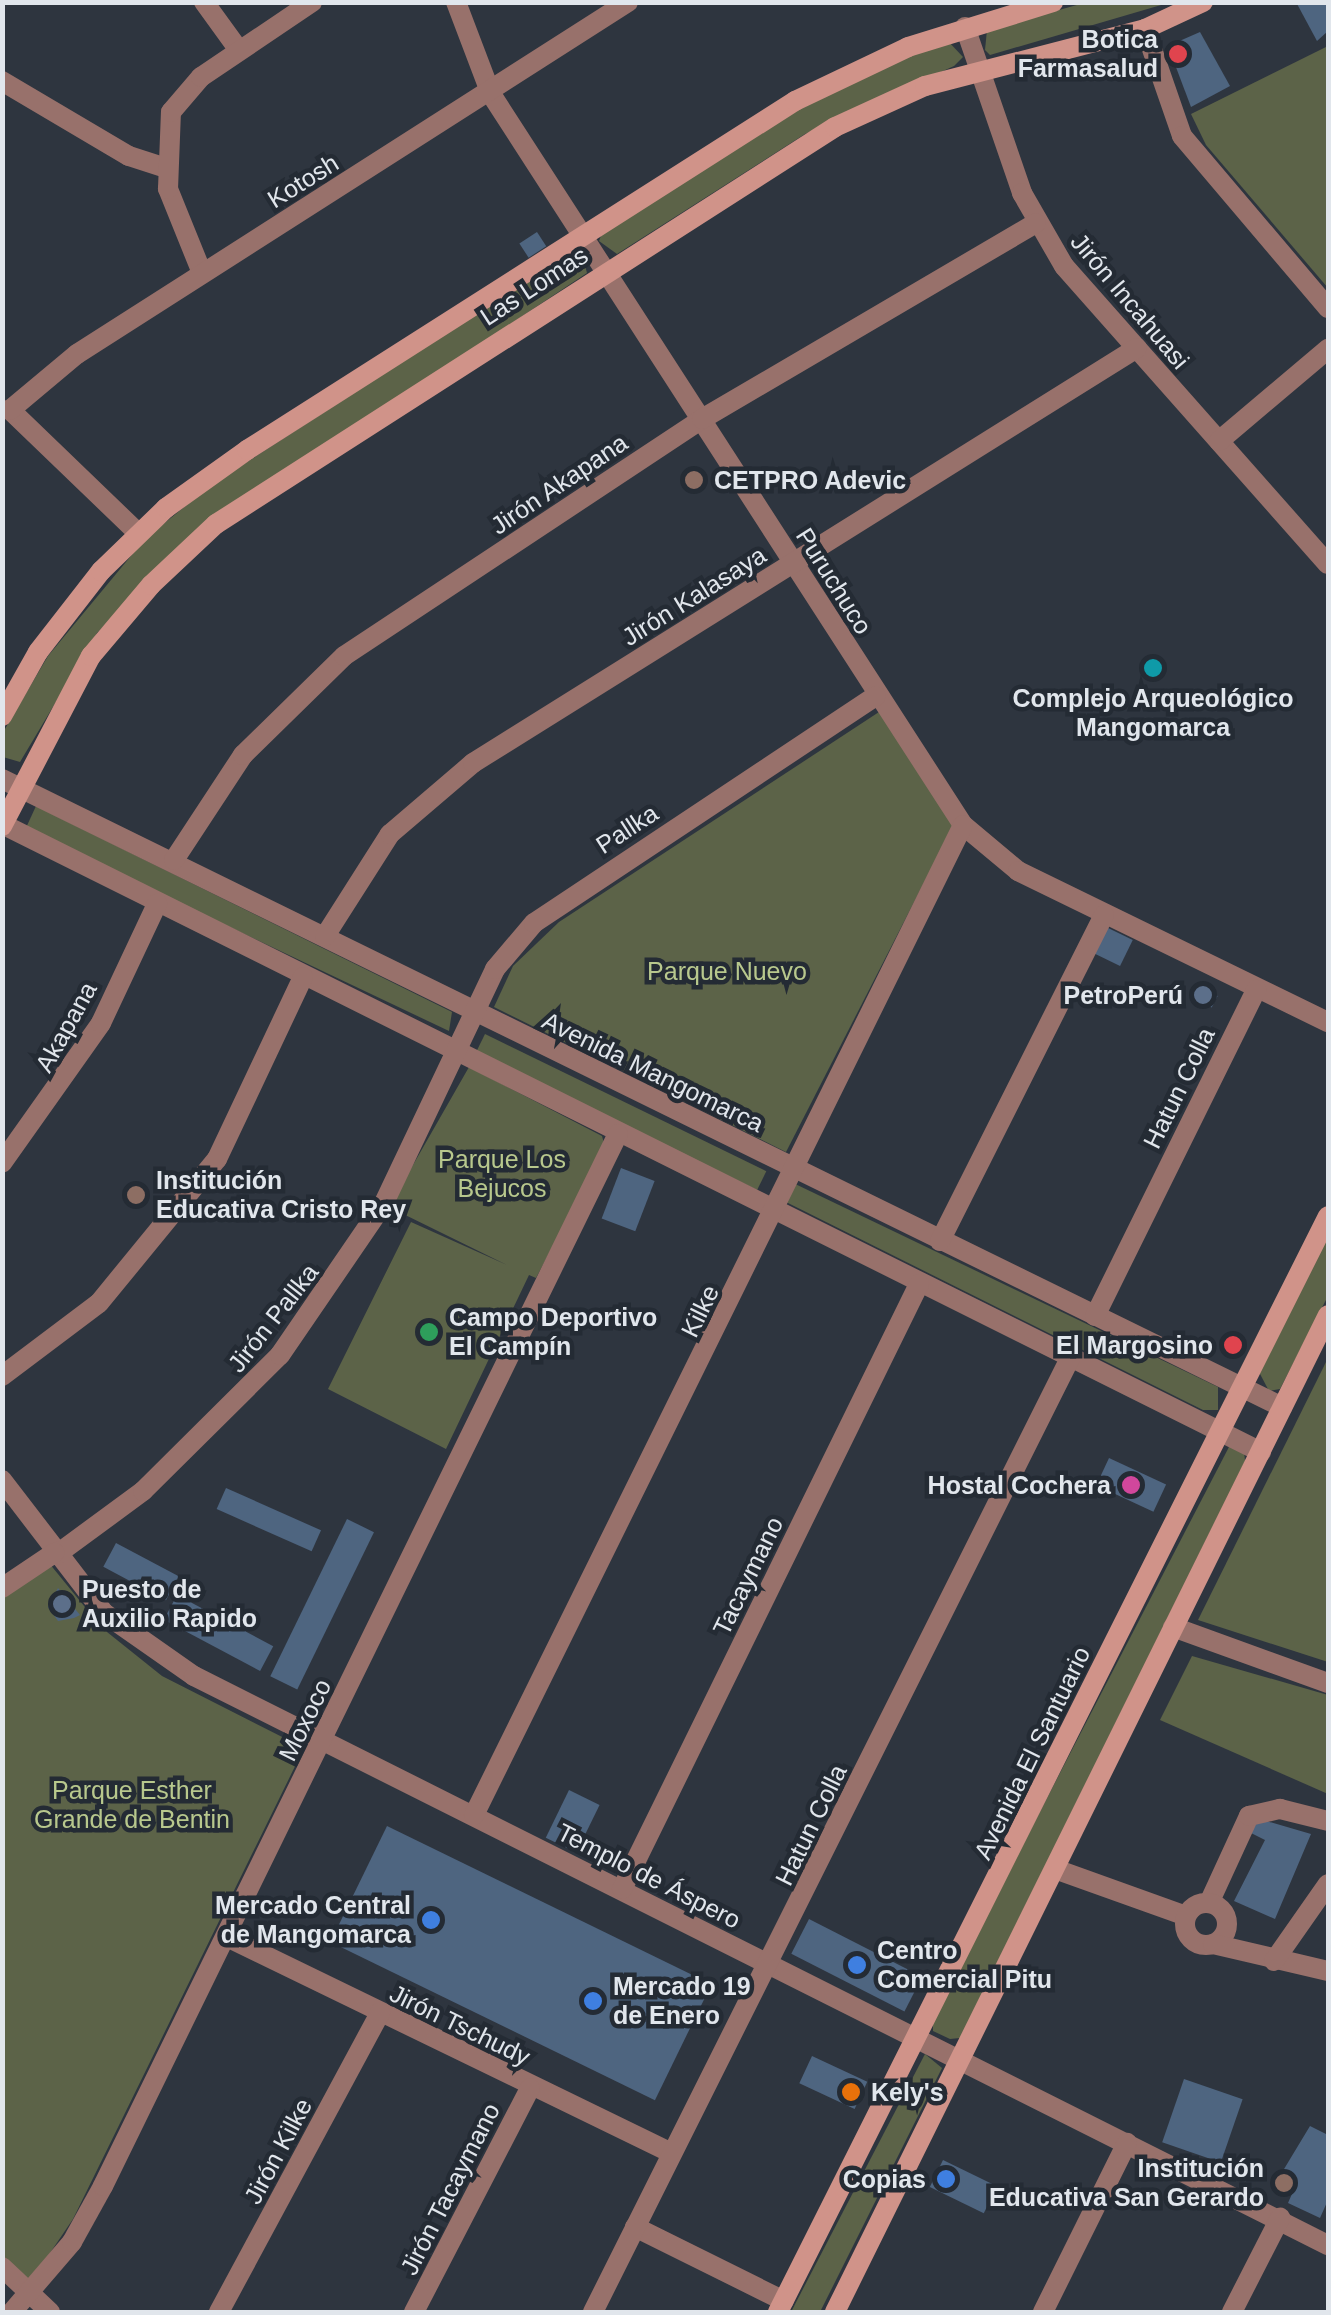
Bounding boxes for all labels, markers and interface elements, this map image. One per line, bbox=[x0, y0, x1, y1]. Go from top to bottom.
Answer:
place label: Botica Farmasalud bbox=[1018, 25, 1158, 84]
marker: Botica Farmasalud bbox=[1167, 43, 1189, 65]
street label: Kotosh bbox=[262, 148, 344, 214]
street label: Jirón Incahuasi bbox=[1064, 227, 1196, 375]
street label: Las Lomas bbox=[475, 240, 593, 332]
street label: Jirón Akapana bbox=[484, 427, 634, 541]
place label: CETPRO Adevic bbox=[714, 465, 907, 495]
marker: CETPRO Adevic bbox=[683, 469, 705, 491]
street label: Puruchuco bbox=[790, 522, 878, 640]
street label: Jirón Kalasaya bbox=[617, 540, 771, 652]
marker: Complejo Arqueológico Mangomarca bbox=[1142, 657, 1164, 679]
place label: Complejo Arqueológico Mangomarca bbox=[1012, 684, 1294, 743]
street label: Pallka bbox=[590, 798, 664, 860]
park label: Parque Nuevo bbox=[647, 956, 807, 986]
street label: Akapana bbox=[29, 977, 103, 1077]
place label: PetroPerú bbox=[1064, 980, 1183, 1010]
marker: PetroPerú bbox=[1192, 984, 1214, 1006]
street label: Avenida Mangomarca bbox=[537, 1005, 769, 1139]
street label: Hatun Colla bbox=[1137, 1023, 1221, 1153]
park label: Parque Los Bejucos bbox=[438, 1145, 566, 1204]
place label: Institución Educativa Cristo Rey bbox=[156, 1166, 406, 1225]
marker: Institución Educativa Cristo Rey bbox=[125, 1184, 147, 1206]
street label: Jirón Pallka bbox=[221, 1258, 325, 1378]
street label: Kilke bbox=[675, 1280, 725, 1342]
place label: Campo Deportivo El Campín bbox=[449, 1303, 657, 1362]
marker: Campo Deportivo El Campín bbox=[418, 1321, 440, 1343]
place label: El Margosino bbox=[1056, 1330, 1213, 1360]
marker: El Margosino bbox=[1222, 1334, 1244, 1356]
place label: Hostal Cochera bbox=[928, 1470, 1111, 1500]
marker: Hostal Cochera bbox=[1120, 1474, 1142, 1496]
street label: Tacaymano bbox=[706, 1512, 790, 1640]
place label: Puesto de Auxilio Rapido bbox=[82, 1575, 257, 1634]
marker: Puesto de Auxilio Rapido bbox=[51, 1593, 73, 1615]
street label: Avenida El Santuario bbox=[967, 1642, 1097, 1864]
street label: Moxoco bbox=[272, 1674, 338, 1766]
street label: Hatun Colla bbox=[769, 1760, 853, 1890]
park label: Parque Esther Grande de Bentin bbox=[34, 1776, 230, 1835]
street label: Templo de Áspero bbox=[552, 1817, 746, 1935]
place label: Mercado Central de Mangomarca bbox=[215, 1891, 411, 1950]
marker: Mercado Central de Mangomarca bbox=[420, 1909, 442, 1931]
place label: Centro Comercial Pitu bbox=[877, 1936, 1052, 1995]
marker: Centro Comercial Pitu bbox=[846, 1954, 868, 1976]
place label: Mercado 19 de Enero bbox=[613, 1972, 751, 2031]
street label: Jirón Tschudy bbox=[385, 1978, 535, 2072]
marker: Mercado 19 de Enero bbox=[582, 1990, 604, 2012]
place label: Kely's bbox=[871, 2077, 944, 2107]
marker: Kely's bbox=[840, 2081, 862, 2103]
street label: Jirón Kilke bbox=[238, 2093, 318, 2209]
street label: Jirón Tacaymano bbox=[394, 2098, 506, 2280]
place label: Institución Educativa San Gerardo bbox=[989, 2154, 1264, 2213]
place label: Copias bbox=[843, 2164, 926, 2194]
marker: Copias bbox=[935, 2168, 957, 2190]
marker: Institución Educativa San Gerardo bbox=[1273, 2172, 1295, 2194]

